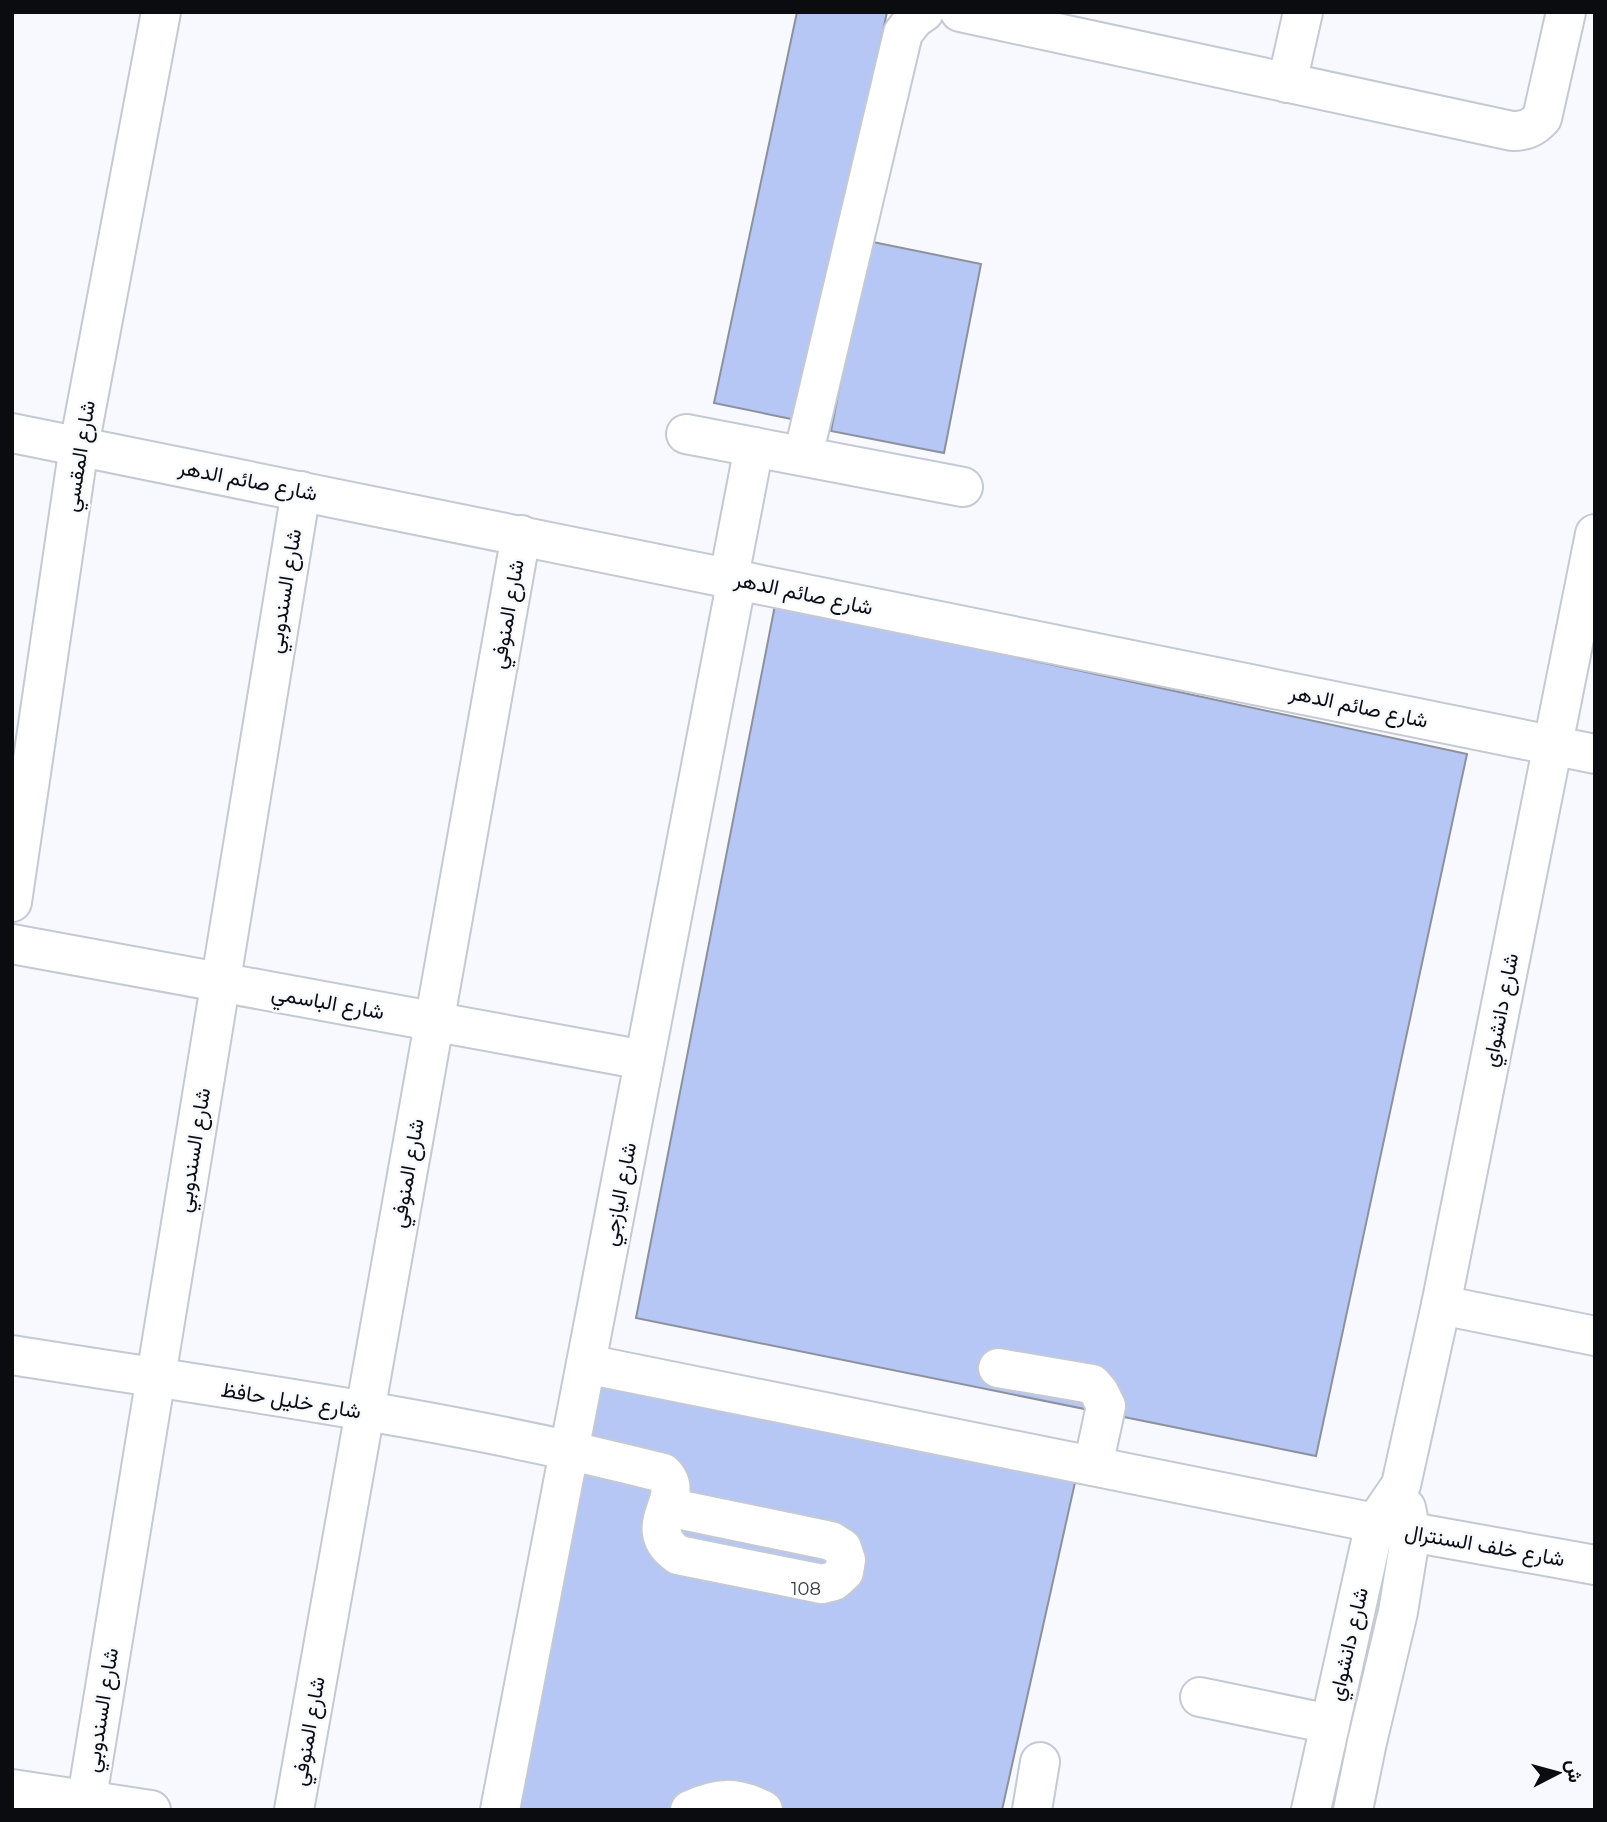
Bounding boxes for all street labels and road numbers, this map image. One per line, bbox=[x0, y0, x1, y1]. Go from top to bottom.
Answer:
street label: شارع المقسي bbox=[58, 398, 105, 514]
street label: شارع صائم الدهر bbox=[175, 454, 320, 508]
street label: شارع السندوبي bbox=[262, 527, 311, 656]
street label: شارع المنوفي bbox=[485, 557, 534, 671]
street label: شارع صائم الدهر bbox=[731, 566, 875, 622]
street label: شارع صائم الدهر bbox=[1286, 679, 1430, 735]
street label: شارع دانشواي bbox=[1477, 951, 1528, 1070]
street label: شارع الباسمي bbox=[269, 980, 386, 1029]
street label: شارع السندوبي bbox=[171, 1086, 220, 1215]
street label: شارع المنوفي bbox=[385, 1116, 434, 1230]
street label: شارع اليازجي bbox=[597, 1140, 646, 1249]
street label: شارع خليل حافظ bbox=[219, 1377, 363, 1425]
street label: شارع خلف السنترال bbox=[1403, 1519, 1567, 1573]
street label: شارع دانشواي bbox=[1323, 1585, 1378, 1704]
street label: شارع السندوبي bbox=[79, 1646, 128, 1775]
street label: شارع المنوفي bbox=[286, 1674, 335, 1788]

